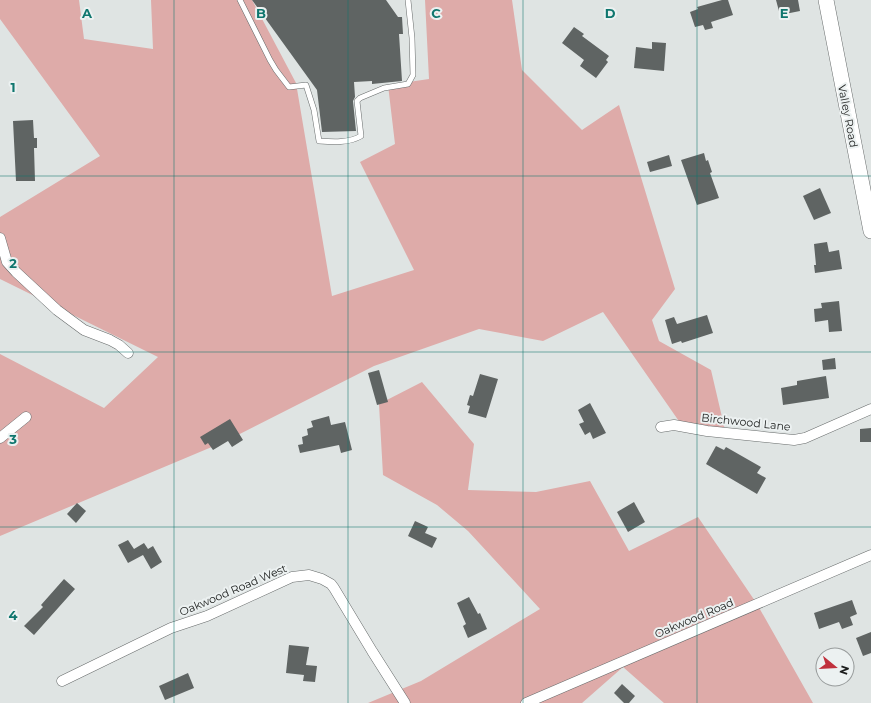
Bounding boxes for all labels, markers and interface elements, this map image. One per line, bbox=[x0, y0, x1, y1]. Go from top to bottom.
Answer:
text: A bbox=[81, 5, 93, 21]
text: B bbox=[256, 5, 266, 21]
text: C bbox=[431, 5, 441, 21]
text: D bbox=[605, 5, 616, 21]
text: E bbox=[780, 5, 789, 21]
text: 1 bbox=[10, 79, 16, 95]
street label: Valley Road bbox=[835, 83, 861, 149]
text: 2 bbox=[9, 255, 17, 271]
street label: Birchwood Lane bbox=[701, 410, 792, 434]
text: 3 bbox=[8, 431, 17, 447]
street label: Oakwood Road West bbox=[177, 561, 289, 619]
street label: Oakwood Road bbox=[652, 595, 736, 641]
text: 4 bbox=[9, 607, 18, 623]
north arrow bbox=[815, 647, 855, 687]
text: N bbox=[836, 664, 853, 676]

